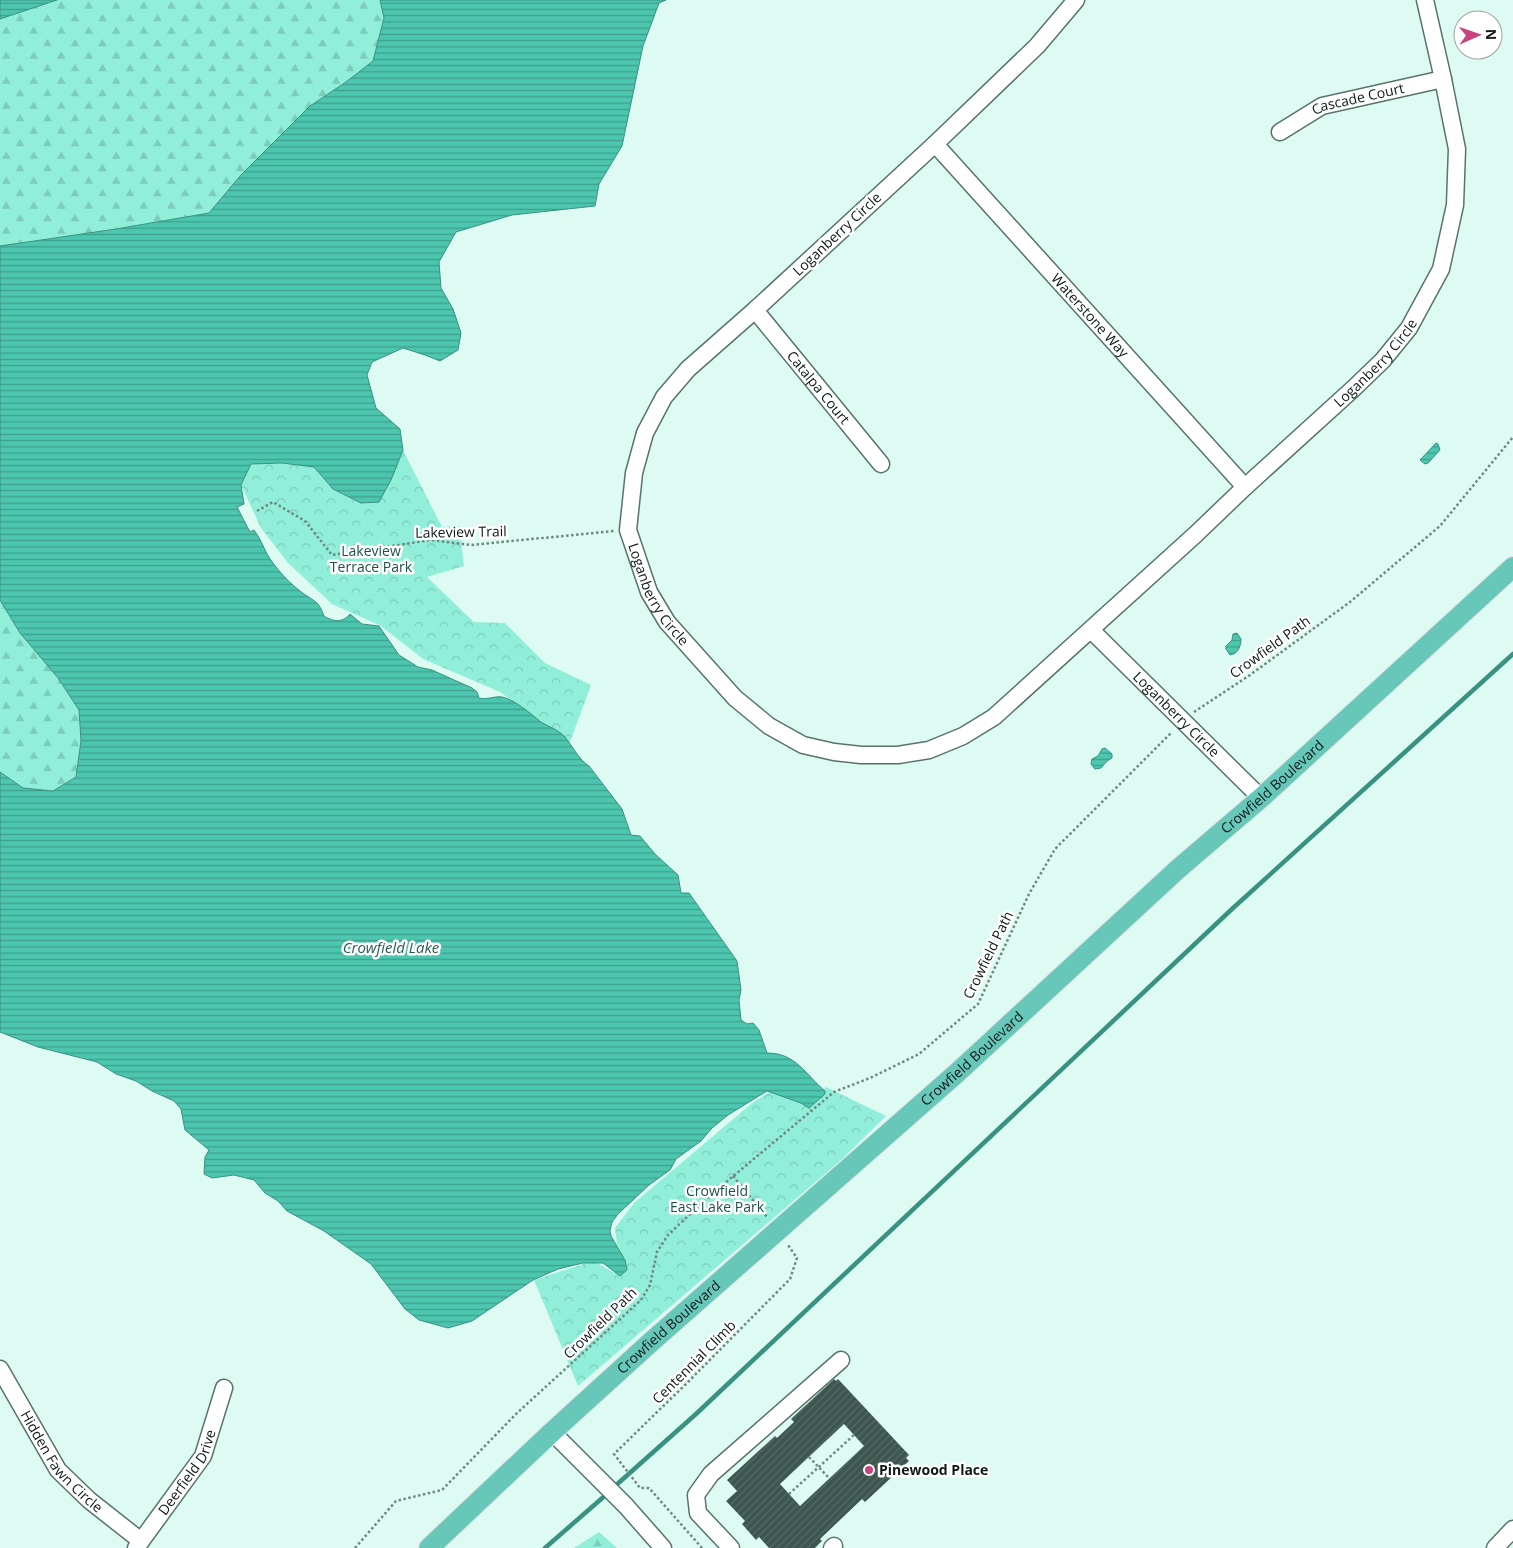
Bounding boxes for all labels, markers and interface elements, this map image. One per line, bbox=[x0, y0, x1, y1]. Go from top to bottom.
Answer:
north arrow bbox=[1453, 10, 1503, 60]
text: N bbox=[1482, 29, 1501, 41]
street label: Cascade Court bbox=[1308, 78, 1406, 119]
street label: Loganberry Circle bbox=[788, 188, 885, 280]
street label: Waterstone Way bbox=[1047, 269, 1134, 362]
street label: Loganberry Circle bbox=[1329, 315, 1421, 411]
street label: Catalpa Court bbox=[783, 346, 854, 428]
street label: Lakeview Trail bbox=[415, 521, 507, 542]
street label: Loganberry Circle bbox=[624, 540, 694, 649]
park label: Lakeview Terrace Park bbox=[330, 541, 413, 576]
street label: Crowfield Path bbox=[1226, 611, 1314, 682]
street label: Loganberry Circle bbox=[1129, 667, 1224, 761]
street label: Crowfield Boulevard bbox=[1216, 735, 1327, 838]
street label: Crowfield Path bbox=[958, 908, 1017, 1002]
water label: Crowfield Lake bbox=[343, 937, 440, 957]
street label: Crowfield Boulevard bbox=[916, 1007, 1027, 1110]
park label: Crowfield East Lake Park bbox=[670, 1181, 765, 1216]
street label: Crowfield Boulevard bbox=[612, 1276, 724, 1378]
street label: Crowfield Path bbox=[559, 1283, 641, 1363]
street label: Centennial Climb bbox=[648, 1316, 740, 1408]
street label: Hidden Fawn Circle bbox=[17, 1407, 107, 1517]
street label: Deerfield Drive bbox=[153, 1427, 220, 1518]
place label: Pinewood Place bbox=[879, 1460, 988, 1479]
marker: Pinewood Place bbox=[863, 1464, 875, 1476]

